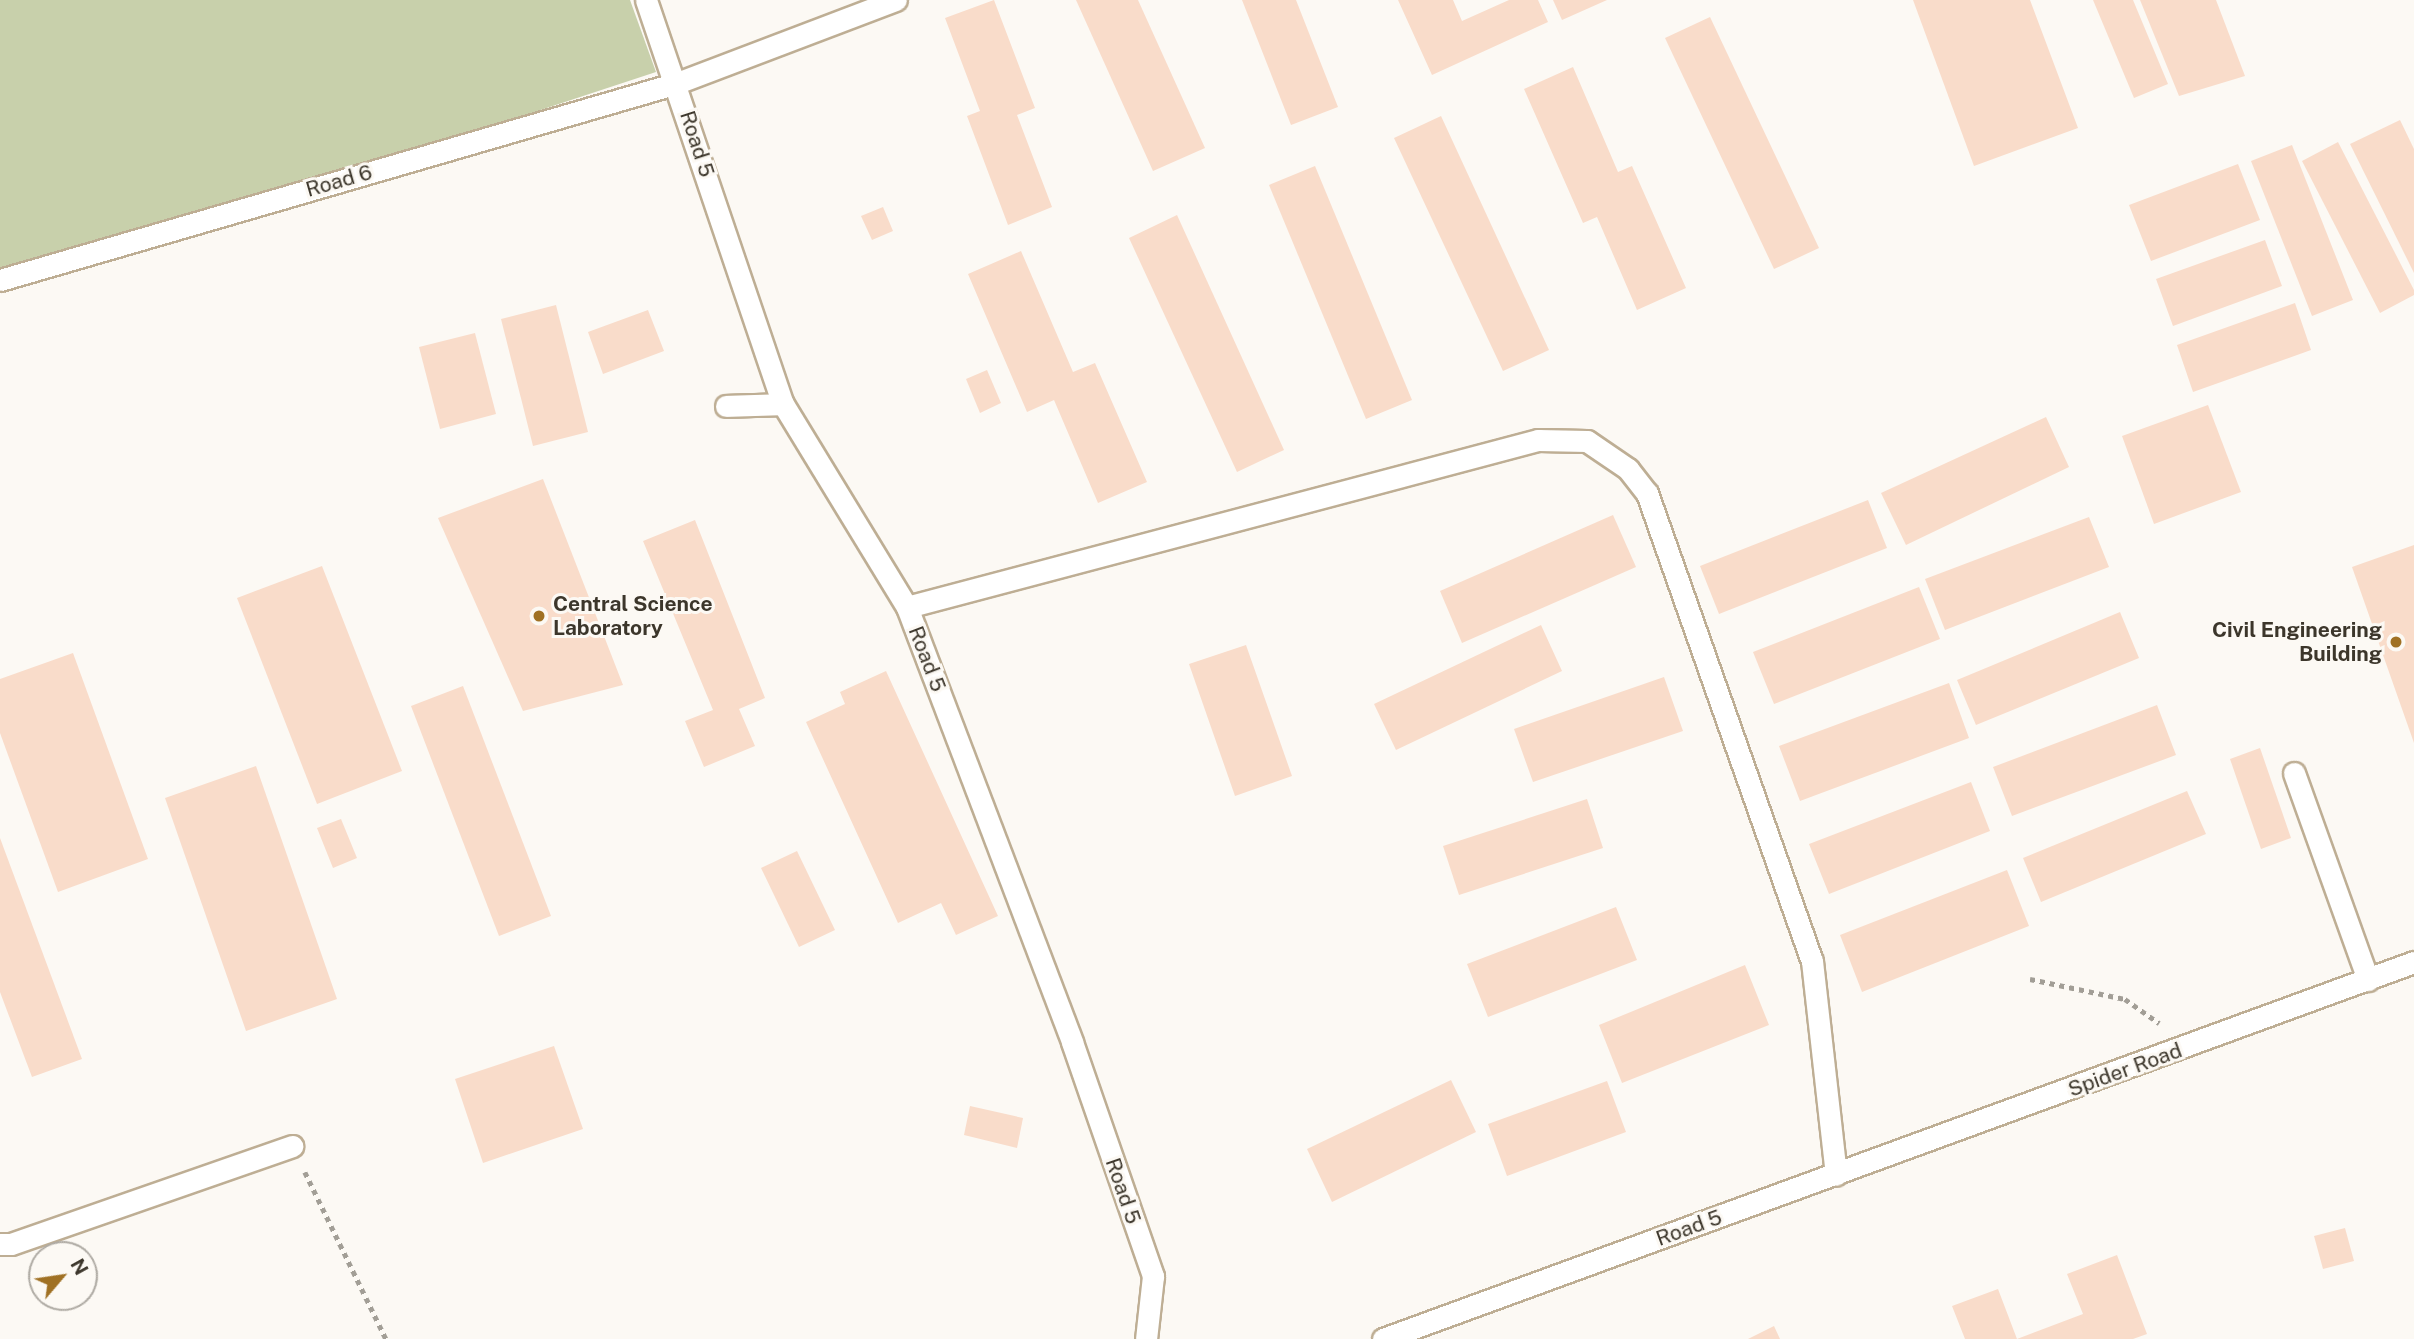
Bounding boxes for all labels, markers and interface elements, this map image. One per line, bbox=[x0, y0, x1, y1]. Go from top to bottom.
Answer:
street label: Road 5 bbox=[674, 108, 720, 180]
street label: Road 6 bbox=[303, 160, 375, 202]
place label: Central Science Laboratory bbox=[553, 591, 713, 641]
marker: Central Science Laboratory bbox=[531, 608, 547, 624]
place label: Civil Engineering Building bbox=[2212, 617, 2382, 667]
street label: Road 5 bbox=[903, 623, 951, 695]
marker: Civil Engineering Building bbox=[2388, 634, 2404, 650]
street label: Spider Road bbox=[2065, 1038, 2185, 1102]
street label: Road 5 bbox=[1100, 1155, 1146, 1227]
street label: Road 5 bbox=[1653, 1204, 1725, 1252]
north arrow bbox=[28, 1241, 98, 1311]
text: N bbox=[66, 1255, 93, 1279]

